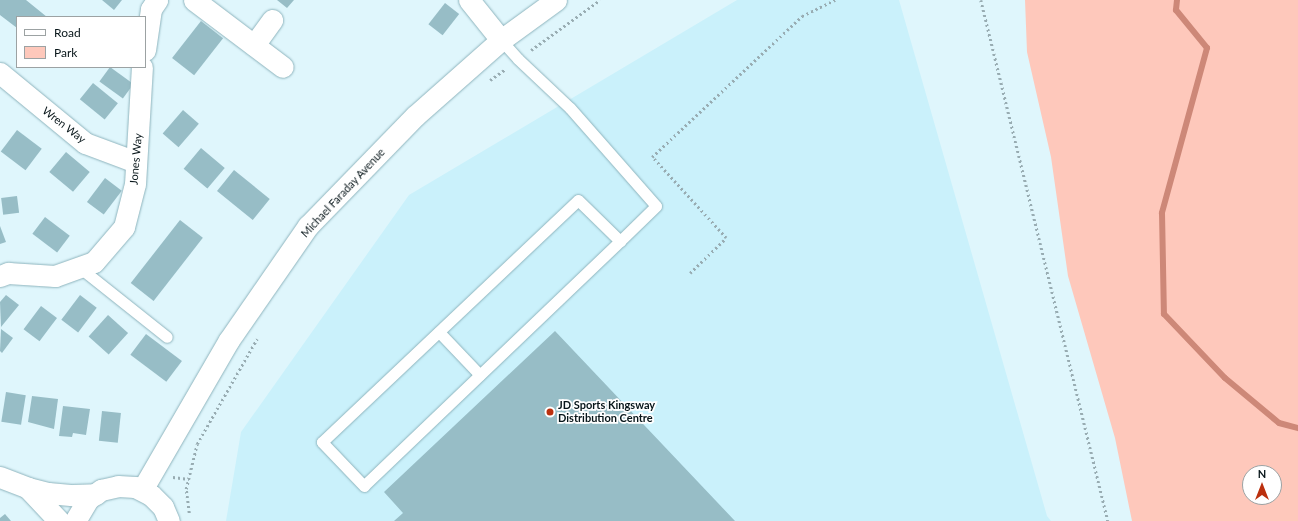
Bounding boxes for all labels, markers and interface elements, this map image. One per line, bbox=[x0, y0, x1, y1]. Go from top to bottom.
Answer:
legend bbox=[16, 16, 146, 68]
text: Road bbox=[54, 25, 81, 40]
text: Park bbox=[54, 45, 77, 60]
street label: Wren Way bbox=[40, 104, 88, 146]
street label: Jones Way bbox=[127, 133, 145, 185]
street label: Michael Faraday Avenue bbox=[298, 146, 388, 240]
place label: JD Sports Kingsway Distribution Centre bbox=[558, 399, 655, 425]
marker: JD Sports Kingsway Distribution Centre bbox=[545, 407, 555, 417]
north arrow bbox=[1242, 465, 1282, 505]
text: N bbox=[1258, 467, 1266, 480]

